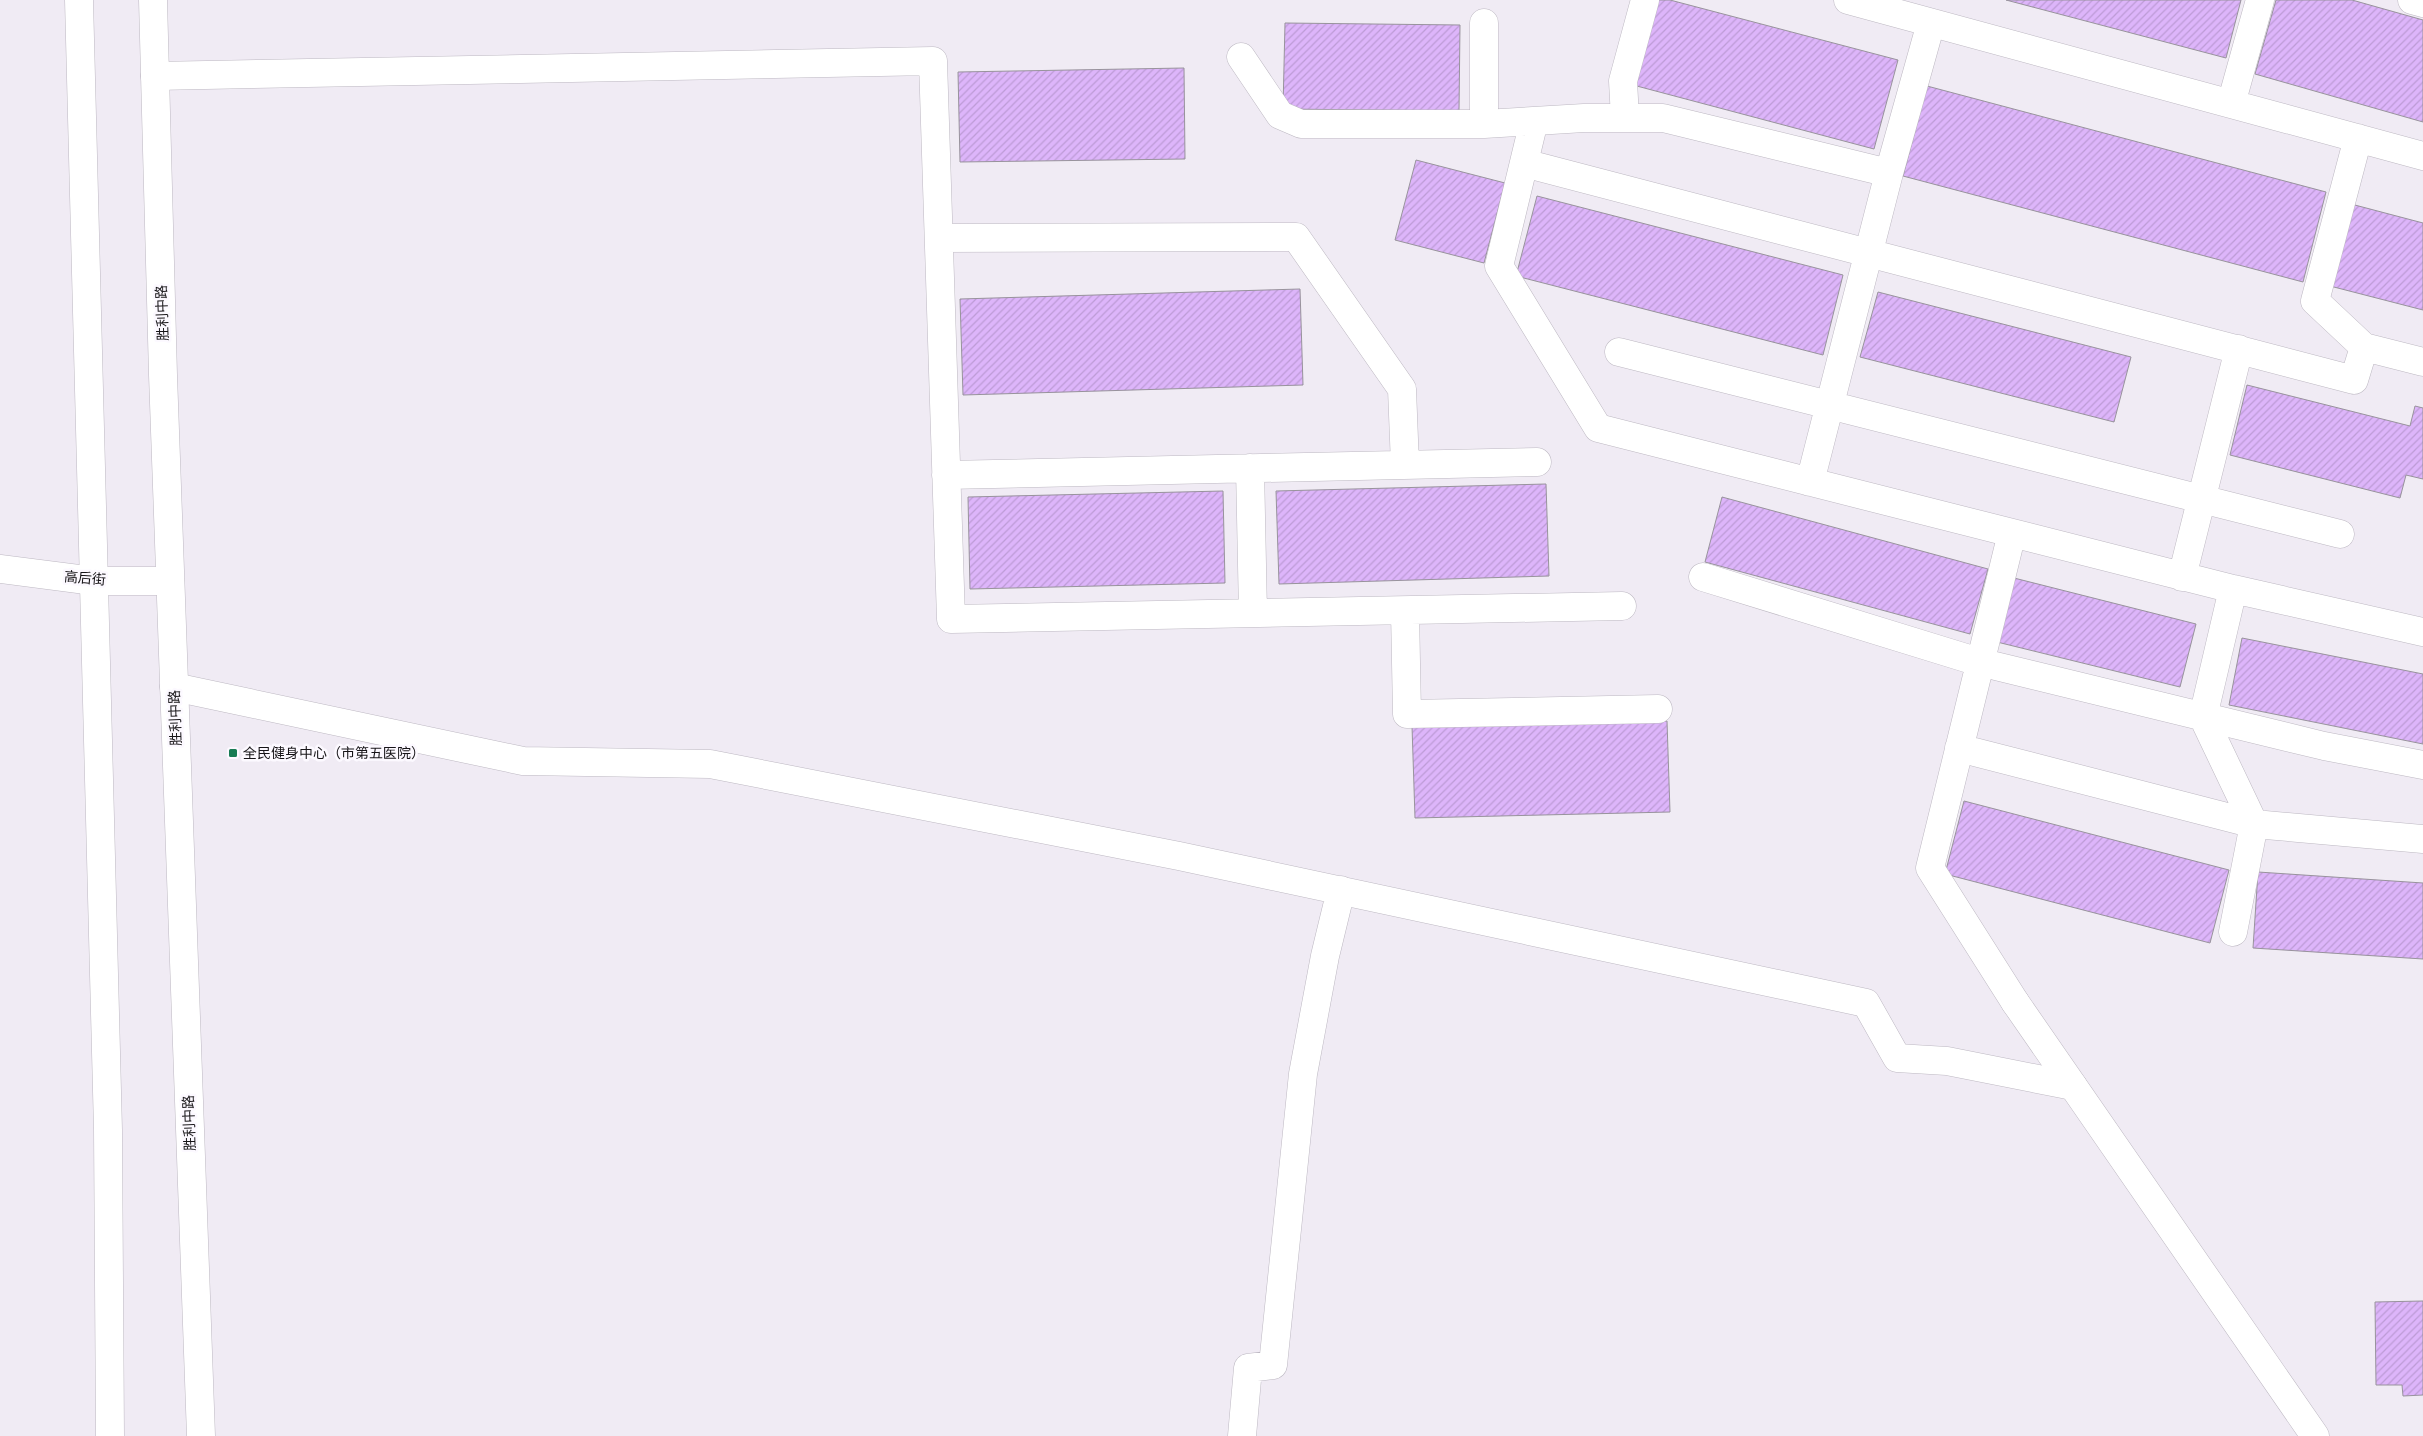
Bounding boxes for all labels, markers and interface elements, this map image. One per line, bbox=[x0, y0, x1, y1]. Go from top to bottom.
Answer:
street label: 胜利中路 bbox=[152, 285, 172, 341]
street label: 高后街 bbox=[63, 567, 107, 589]
street label: 胜利中路 bbox=[165, 690, 185, 746]
place label: 全民健身中心（市第五医院） bbox=[243, 744, 425, 762]
marker: 全民健身中心（市第五医院） bbox=[227, 747, 239, 759]
street label: 胜利中路 bbox=[179, 1095, 199, 1151]

